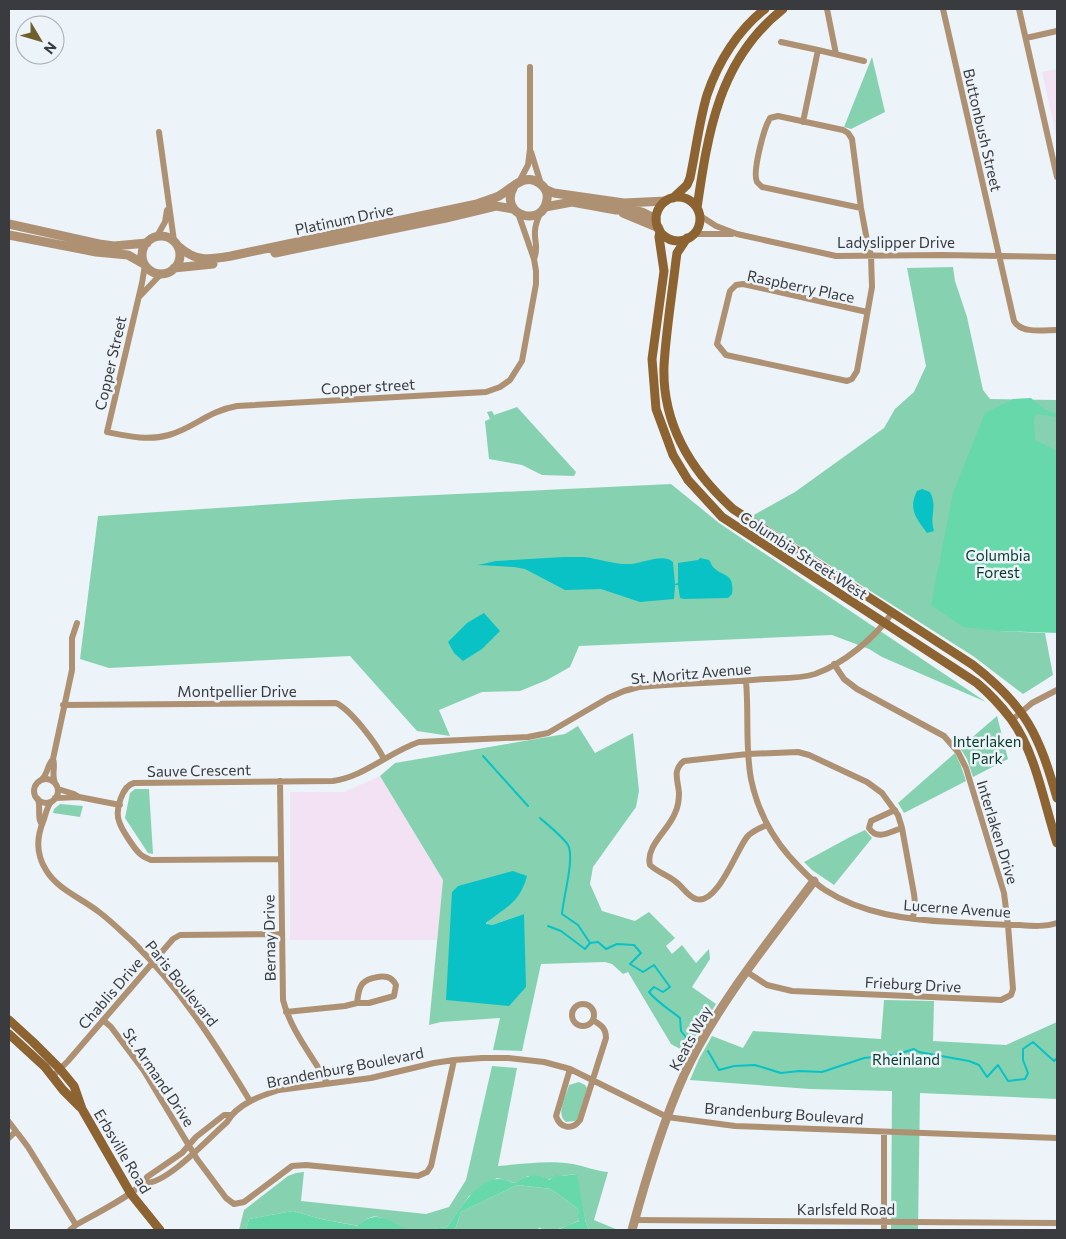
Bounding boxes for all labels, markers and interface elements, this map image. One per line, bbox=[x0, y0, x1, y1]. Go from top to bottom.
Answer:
north arrow bbox=[15, 15, 65, 65]
text: N bbox=[41, 39, 61, 58]
street label: Buttonbush Street bbox=[960, 67, 1006, 193]
street label: Platinum Drive bbox=[293, 200, 395, 238]
street label: Ladyslipper Drive bbox=[837, 233, 955, 251]
street label: Raspberry Place bbox=[746, 266, 856, 306]
street label: Copper Street bbox=[90, 314, 130, 412]
street label: Copper street bbox=[320, 375, 416, 397]
street label: Columbia Street West bbox=[737, 507, 871, 603]
park label: Columbia Forest bbox=[965, 546, 1031, 581]
street label: St. Moritz Avenue bbox=[630, 659, 752, 687]
street label: Montpellier Drive bbox=[177, 682, 297, 700]
park label: Interlaken Park bbox=[953, 732, 1021, 767]
street label: Sauve Crescent bbox=[147, 760, 251, 780]
street label: Interlaken Drive bbox=[974, 778, 1022, 886]
street label: Bernay Drive bbox=[259, 894, 279, 982]
street label: Lucerne Avenue bbox=[903, 895, 1011, 921]
street label: Paris Boulevard bbox=[142, 936, 222, 1030]
street label: Chablis Drive bbox=[74, 953, 146, 1033]
street label: Frieburg Drive bbox=[864, 972, 962, 996]
street label: Keats Way bbox=[665, 1002, 715, 1073]
street label: St. Armand Drive bbox=[119, 1024, 199, 1130]
street label: Brandenburg Boulevard bbox=[265, 1043, 425, 1091]
park label: Rheinland bbox=[872, 1050, 940, 1068]
street label: Brandenburg Boulevard bbox=[704, 1098, 864, 1128]
street label: Erbsville Road bbox=[91, 1106, 155, 1196]
street label: Karlsfeld Road bbox=[797, 1200, 895, 1218]

